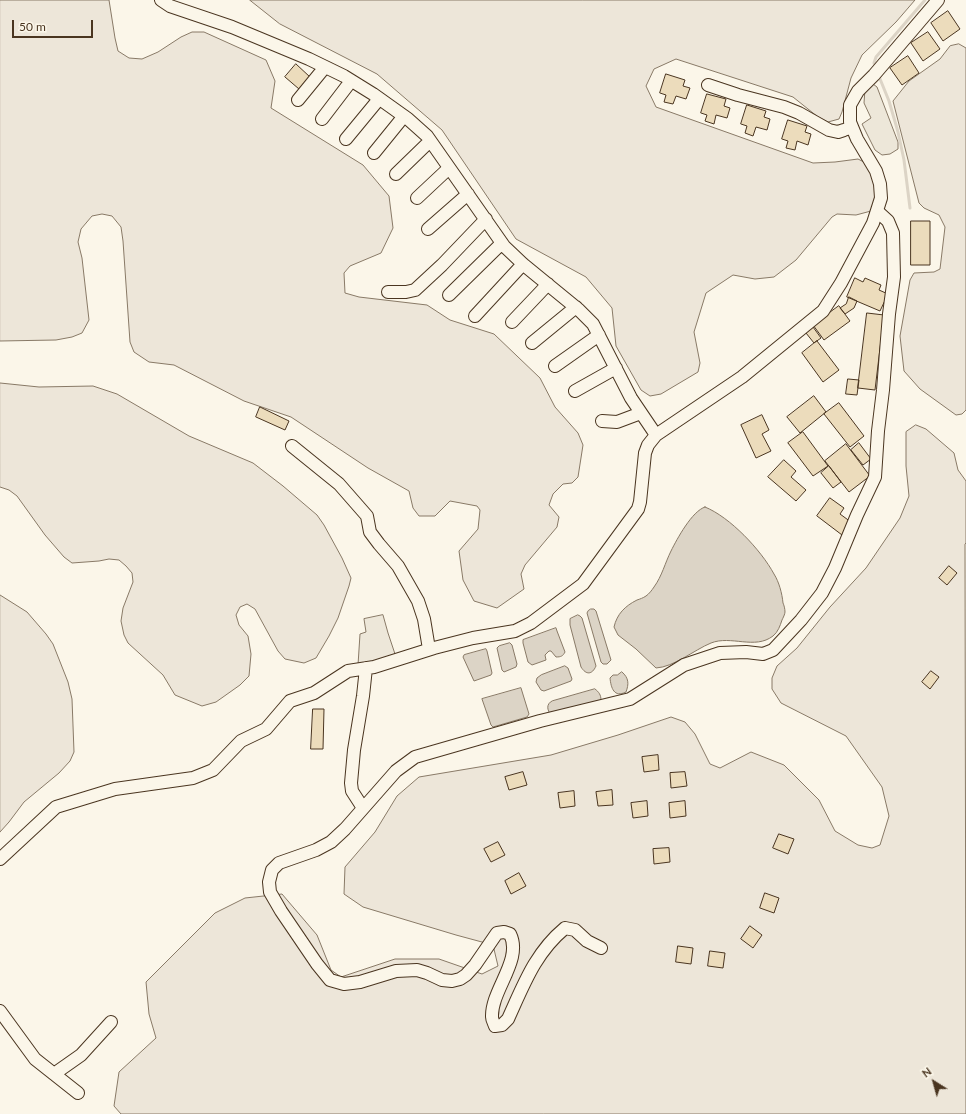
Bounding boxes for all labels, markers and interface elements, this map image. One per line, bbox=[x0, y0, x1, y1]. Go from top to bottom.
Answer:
scale bar bbox=[14, 12, 95, 38]
text: 50 m bbox=[19, 19, 46, 34]
north arrow bbox=[914, 1062, 954, 1102]
text: N bbox=[919, 1064, 934, 1080]

